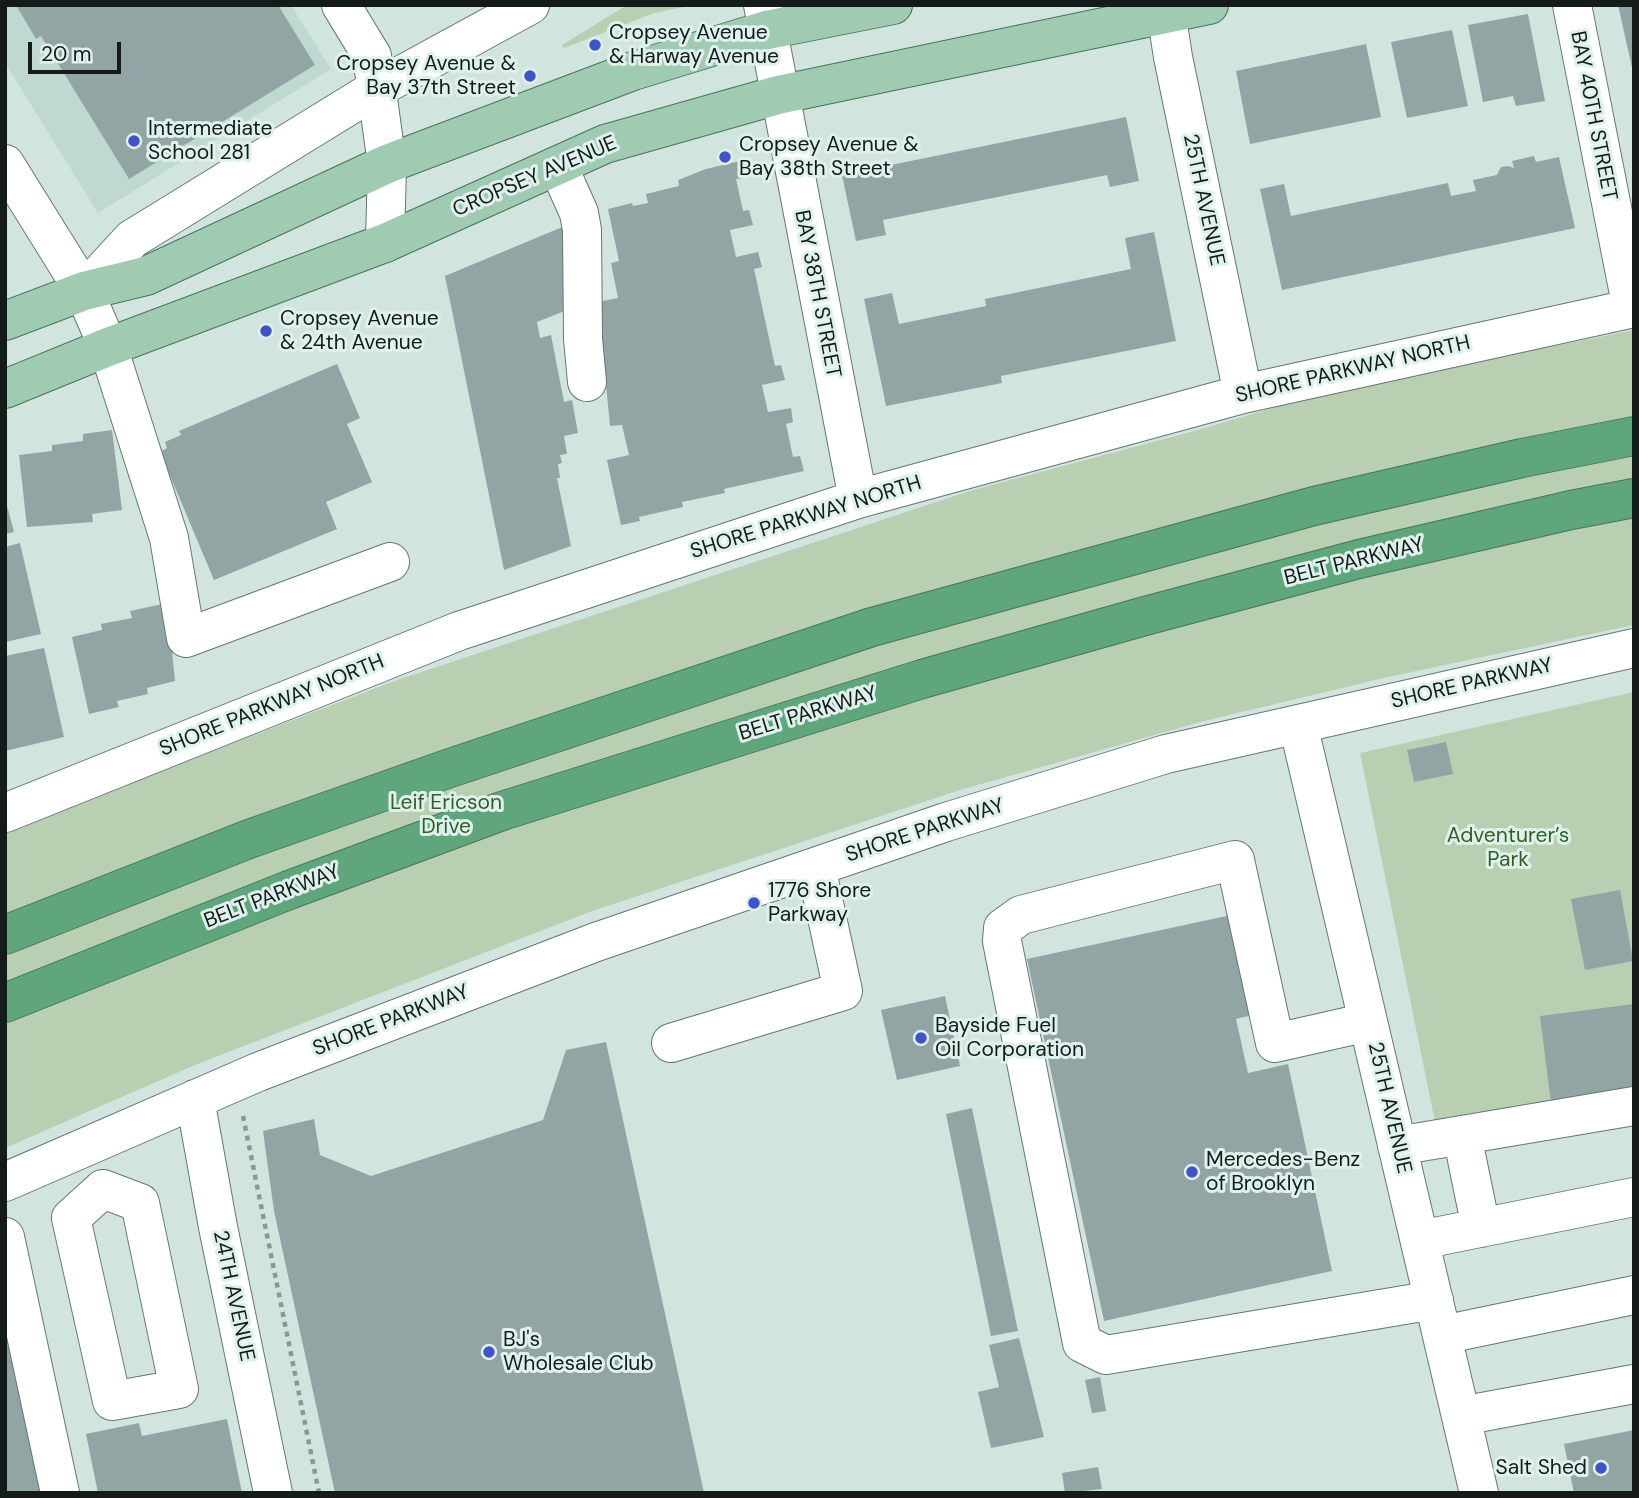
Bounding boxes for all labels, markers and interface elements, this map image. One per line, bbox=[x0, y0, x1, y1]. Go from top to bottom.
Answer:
place label: Cropsey Avenue & Harway Avenue bbox=[609, 20, 779, 70]
scale bar bbox=[32, 28, 124, 72]
street label: BAY 40TH STREET bbox=[1564, 29, 1622, 203]
marker: Cropsey Avenue & Harway Avenue bbox=[587, 37, 603, 53]
text: 20 m bbox=[41, 40, 92, 68]
place label: Cropsey Avenue & Bay 37th Street bbox=[336, 51, 516, 101]
marker: Cropsey Avenue & Bay 37th Street bbox=[522, 68, 538, 84]
place label: Intermediate School 281 bbox=[148, 116, 272, 166]
street label: CROPSEY AVENUE bbox=[449, 131, 621, 223]
place label: Cropsey Avenue & Bay 38th Street bbox=[739, 132, 919, 182]
street label: 25TH AVENUE bbox=[1177, 132, 1229, 268]
marker: Intermediate School 281 bbox=[126, 133, 142, 149]
marker: Cropsey Avenue & Bay 38th Street bbox=[717, 149, 733, 165]
street label: BAY 38TH STREET bbox=[788, 208, 846, 380]
place label: Cropsey Avenue & 24th Avenue bbox=[280, 306, 439, 356]
marker: Cropsey Avenue & 24th Avenue bbox=[258, 323, 274, 339]
street label: SHORE PARKWAY NORTH bbox=[1233, 331, 1473, 409]
street label: SHORE PARKWAY NORTH bbox=[688, 471, 924, 565]
street label: BELT PARKWAY bbox=[1282, 532, 1426, 592]
street label: SHORE PARKWAY NORTH bbox=[156, 649, 388, 763]
street label: SHORE PARKWAY bbox=[1389, 653, 1555, 715]
street label: BELT PARKWAY bbox=[736, 681, 880, 747]
park label: Leif Ericson Drive bbox=[390, 790, 502, 840]
street label: SHORE PARKWAY bbox=[843, 794, 1007, 868]
park label: Adventurer’s Park bbox=[1447, 823, 1569, 873]
street label: BELT PARKWAY bbox=[201, 860, 343, 934]
place label: 1776 Shore Parkway bbox=[768, 878, 871, 928]
marker: 1776 Shore Parkway bbox=[746, 895, 762, 911]
street label: SHORE PARKWAY bbox=[309, 980, 473, 1062]
place label: Bayside Fuel Oil Corporation bbox=[935, 1013, 1084, 1063]
marker: Bayside Fuel Oil Corporation bbox=[913, 1030, 929, 1046]
street label: 25TH AVENUE bbox=[1362, 1040, 1416, 1176]
place label: Mercedes-Benz of Brooklyn bbox=[1206, 1147, 1360, 1197]
marker: Mercedes-Benz of Brooklyn bbox=[1184, 1164, 1200, 1180]
street label: 24TH AVENUE bbox=[207, 1228, 259, 1364]
place label: BJ's Wholesale Club bbox=[503, 1327, 654, 1377]
marker: BJ's Wholesale Club bbox=[481, 1344, 497, 1360]
place label: Salt Shed bbox=[1496, 1455, 1587, 1481]
marker: Salt Shed bbox=[1593, 1460, 1609, 1476]

